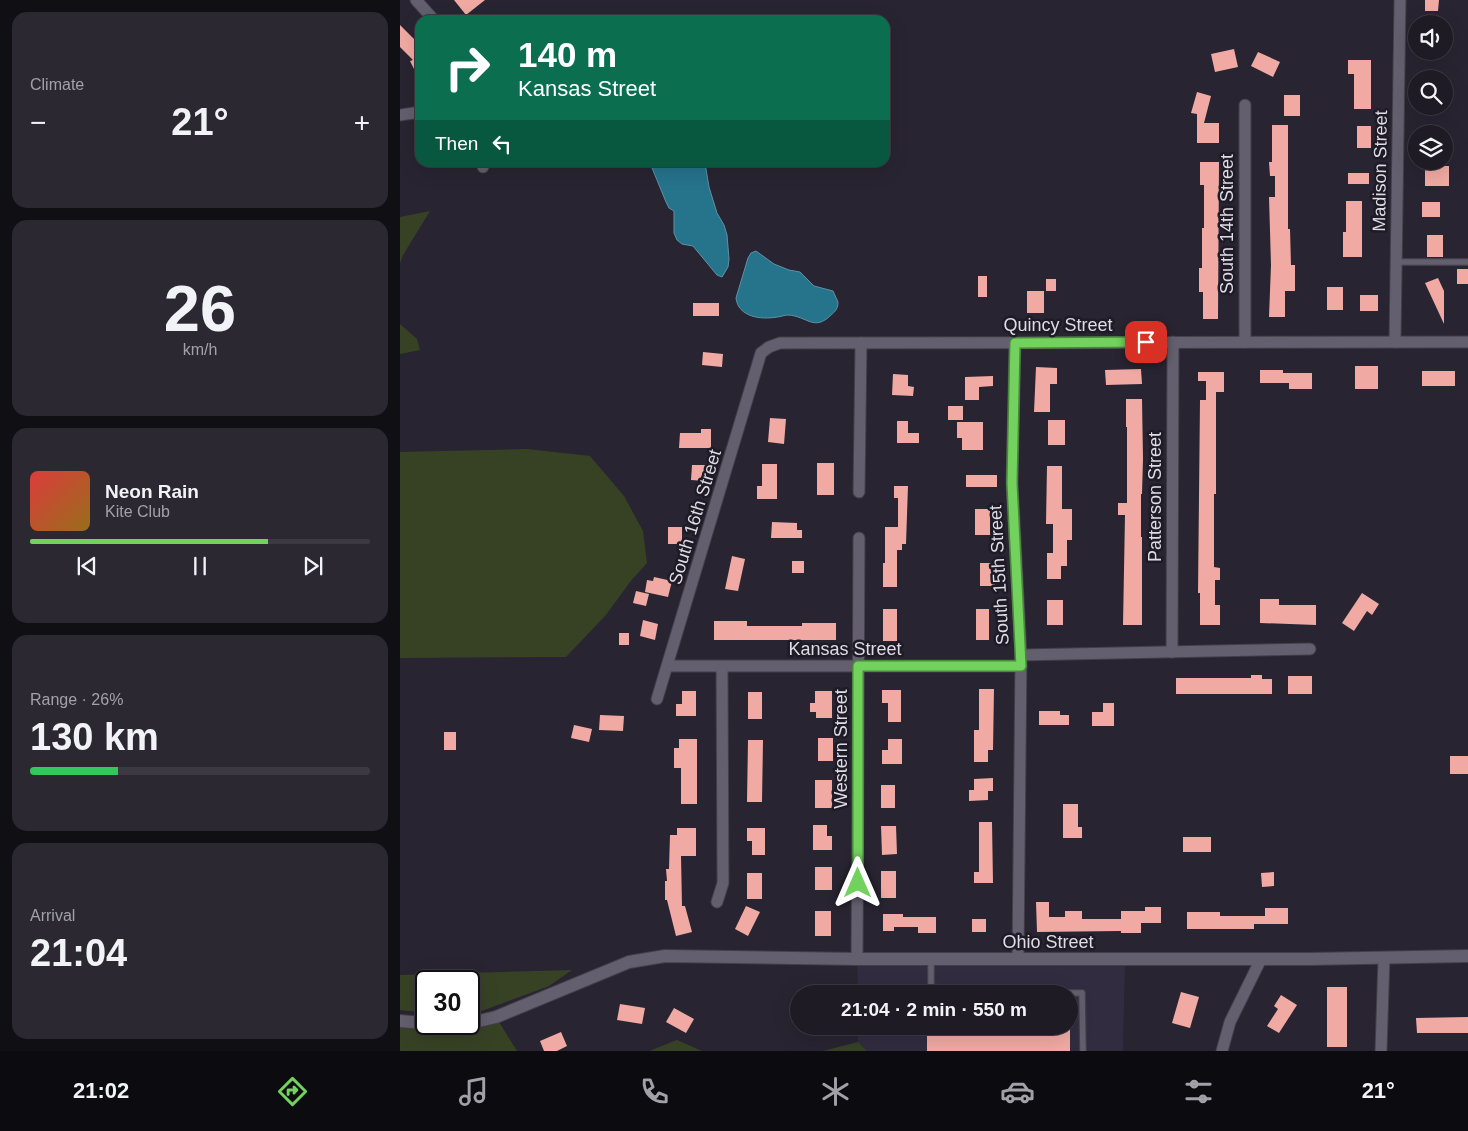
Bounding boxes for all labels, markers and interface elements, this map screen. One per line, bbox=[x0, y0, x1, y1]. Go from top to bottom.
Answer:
map controls bbox=[1408, 15, 1453, 170]
button: sound bbox=[1408, 15, 1453, 60]
icon: right bbox=[435, 35, 500, 100]
text: 140 m bbox=[518, 35, 617, 74]
button: search bbox=[1408, 70, 1453, 115]
text: Climate bbox=[30, 76, 84, 93]
text: Kansas Street bbox=[518, 76, 656, 101]
text: 21° bbox=[171, 101, 229, 143]
text: − bbox=[30, 107, 46, 138]
text: + bbox=[354, 107, 370, 138]
street label: Madison Street bbox=[1369, 110, 1391, 232]
button: layers bbox=[1408, 125, 1453, 170]
icon: left bbox=[488, 130, 516, 158]
text: Then bbox=[435, 133, 478, 154]
street label: South 14th Street bbox=[1217, 154, 1237, 294]
text: 26 bbox=[164, 272, 236, 345]
street label: Quincy Street bbox=[1003, 315, 1113, 335]
pin bbox=[1125, 321, 1167, 363]
icon: arrive bbox=[1132, 328, 1160, 356]
text: km/h bbox=[183, 341, 217, 358]
street label: Patterson Street bbox=[1145, 432, 1165, 562]
street label: South 16th Street bbox=[665, 447, 725, 587]
text: Neon Rain bbox=[105, 481, 199, 502]
text: Kite Club bbox=[105, 503, 170, 520]
street label: South 15th Street bbox=[985, 505, 1013, 645]
icon: previous bbox=[73, 552, 101, 580]
icon: pause bbox=[186, 552, 214, 580]
icon: next bbox=[299, 552, 327, 580]
street label: Kansas Street bbox=[788, 639, 902, 659]
street label: Western Street bbox=[831, 689, 851, 809]
text: Range · 26% bbox=[30, 691, 123, 708]
text: 130 km bbox=[30, 716, 159, 758]
position arrow bbox=[831, 856, 883, 908]
text: Arrival bbox=[30, 907, 75, 924]
text: 21:04 bbox=[30, 932, 127, 974]
street label: Ohio Street bbox=[1002, 932, 1094, 952]
speed limit sign: 30 bbox=[415, 970, 480, 1035]
text: 21:04 · 2 min · 550 m bbox=[841, 999, 1027, 1020]
icon: directions bbox=[275, 1074, 310, 1109]
icon: music bbox=[456, 1074, 491, 1109]
icon: phone bbox=[637, 1074, 672, 1109]
icon: climate bbox=[818, 1074, 853, 1109]
icon: car bbox=[1000, 1074, 1035, 1109]
icon: filters bbox=[1181, 1074, 1216, 1109]
text: 21:02 bbox=[73, 1078, 129, 1103]
text: 21° bbox=[1362, 1078, 1395, 1103]

